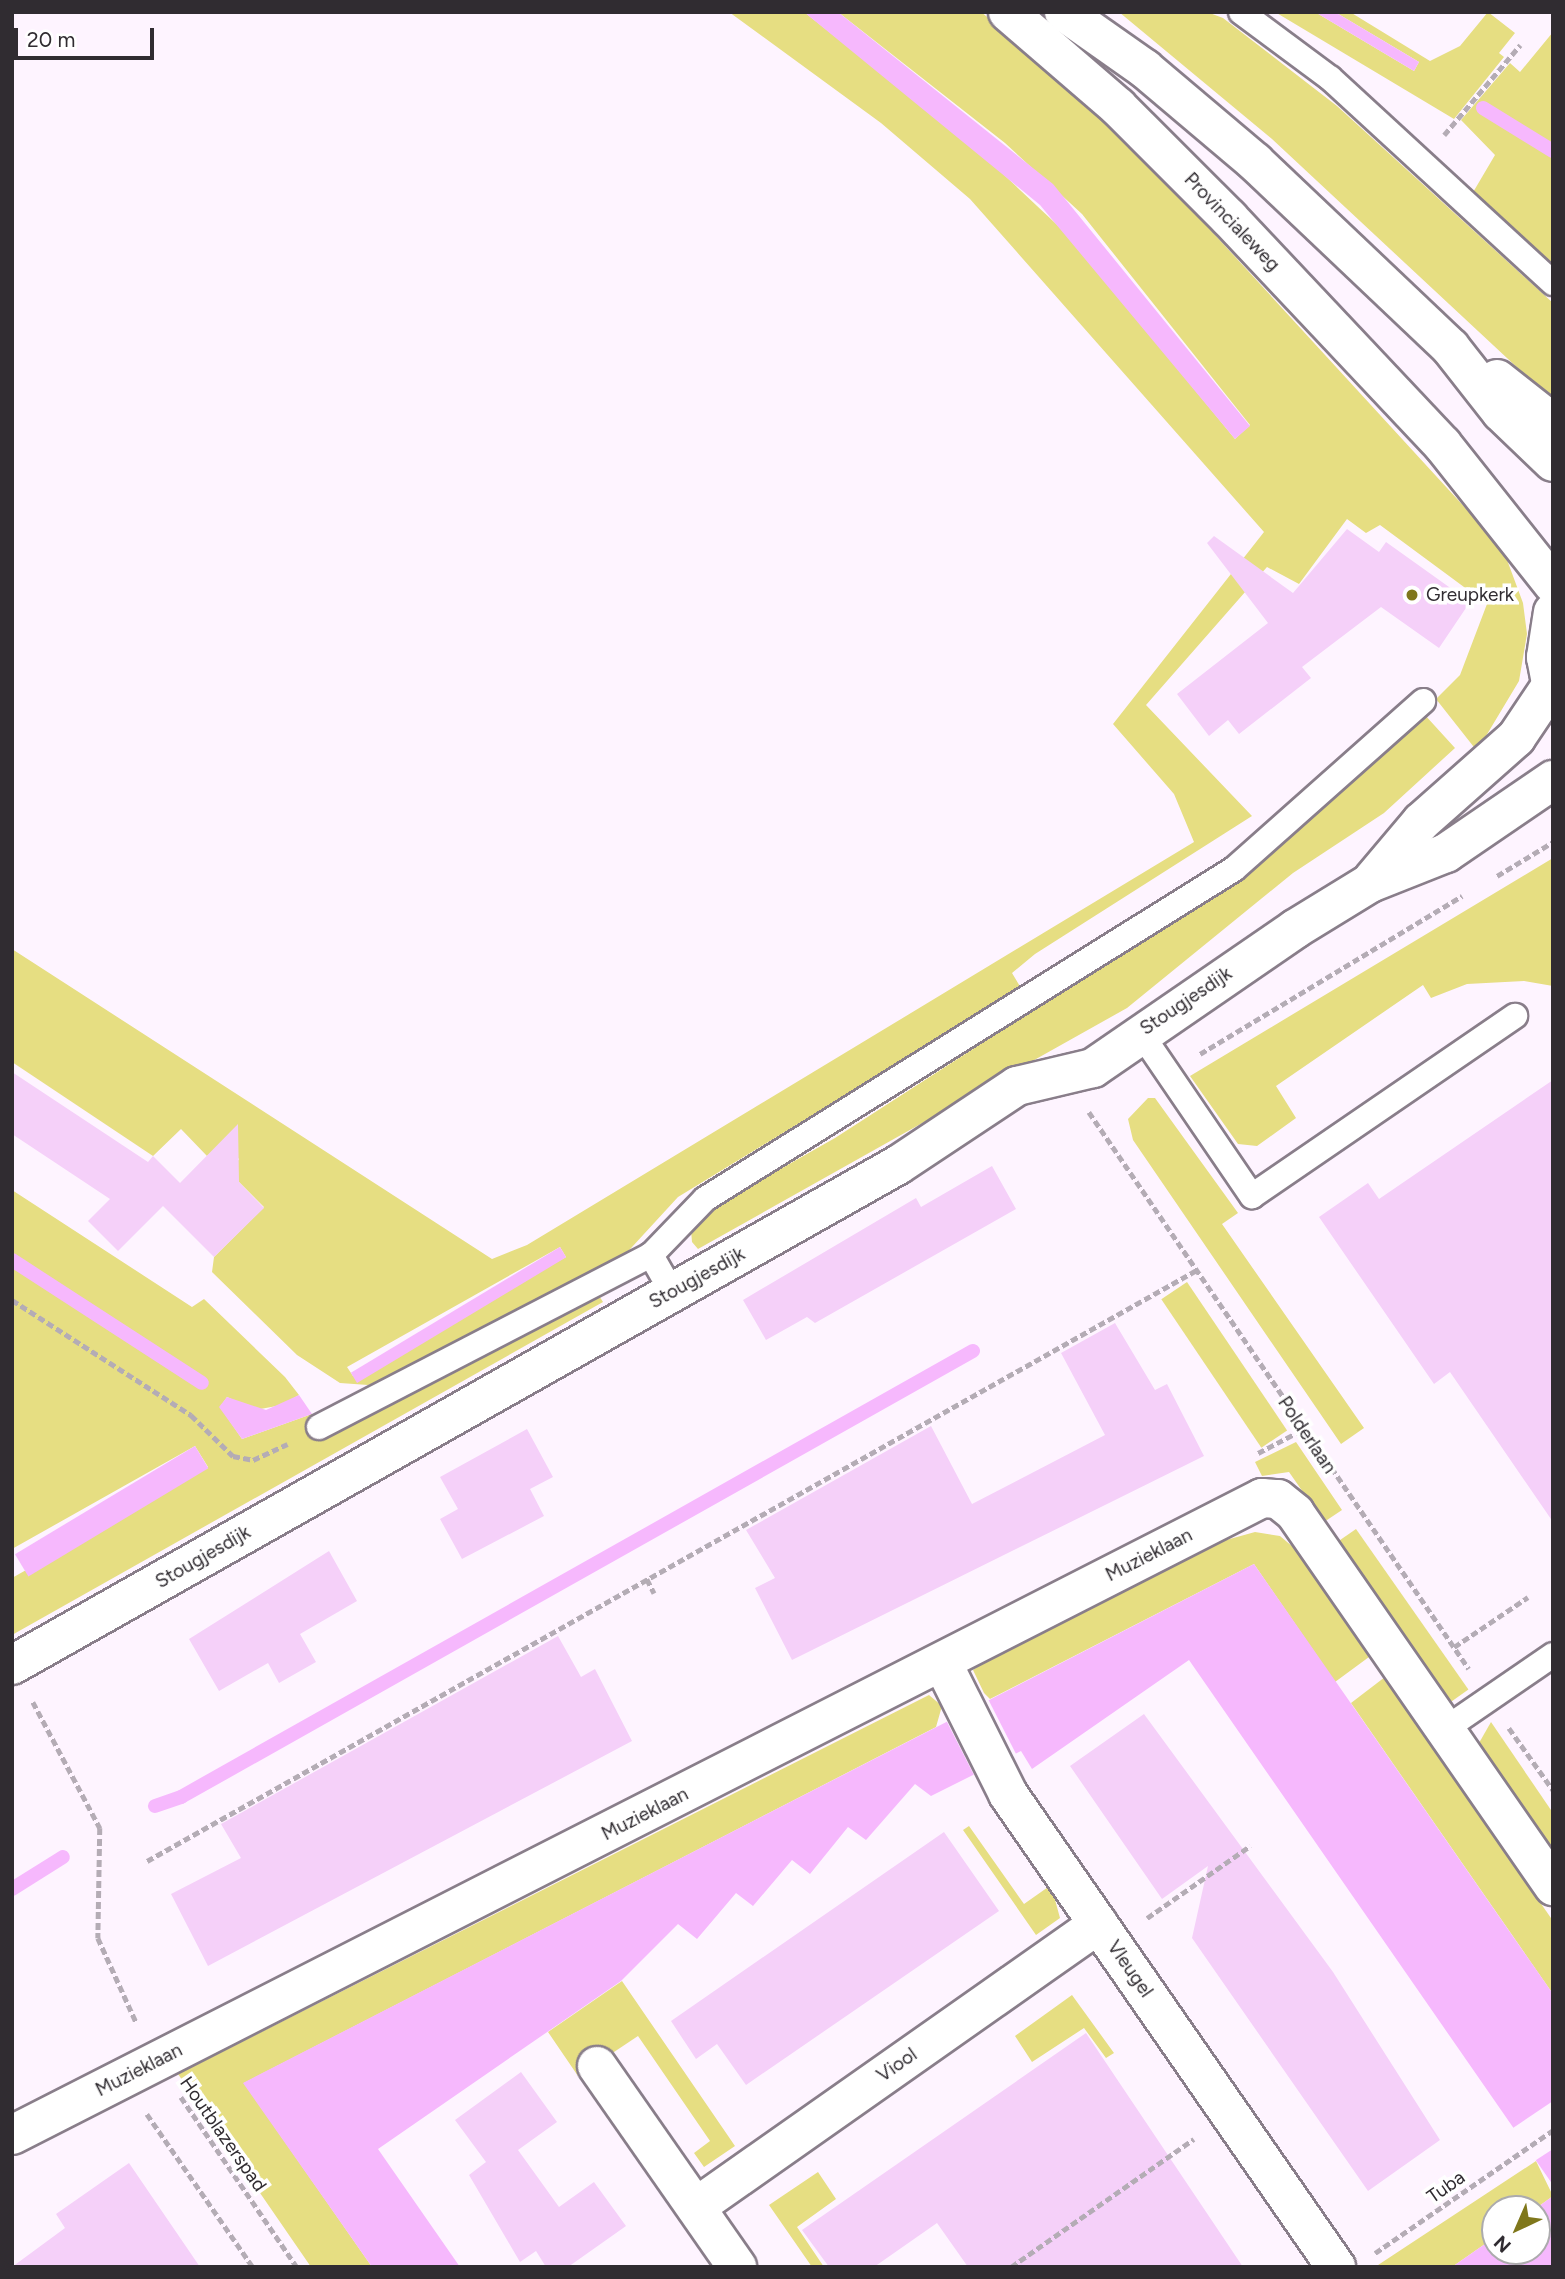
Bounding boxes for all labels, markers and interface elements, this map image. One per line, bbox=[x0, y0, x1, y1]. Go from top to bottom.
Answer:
scale bar bbox=[18, 14, 158, 58]
text: 20 m bbox=[27, 27, 75, 52]
street label: Provincialeweg bbox=[1179, 168, 1285, 276]
place label: Greupkerk bbox=[1426, 584, 1514, 606]
marker: Greupkerk bbox=[1404, 587, 1420, 603]
street label: Stougjesdijk bbox=[1136, 962, 1236, 1040]
street label: Stougjesdijk bbox=[645, 1242, 749, 1314]
street label: Polderlaan bbox=[1273, 1392, 1341, 1478]
street label: Stougjesdijk bbox=[151, 1521, 255, 1593]
street label: Muzieklaan bbox=[1102, 1523, 1196, 1587]
street label: Muzieklaan bbox=[598, 1782, 692, 1846]
street label: Vleugel bbox=[1102, 1936, 1158, 2002]
street label: Muzieklaan bbox=[92, 2038, 186, 2102]
street label: Viool bbox=[873, 2043, 921, 2087]
street label: Houtblazerspad bbox=[175, 2072, 271, 2196]
street label: Tuba bbox=[1423, 2166, 1469, 2208]
north arrow bbox=[1481, 2195, 1551, 2265]
text: N bbox=[1489, 2231, 1516, 2257]

